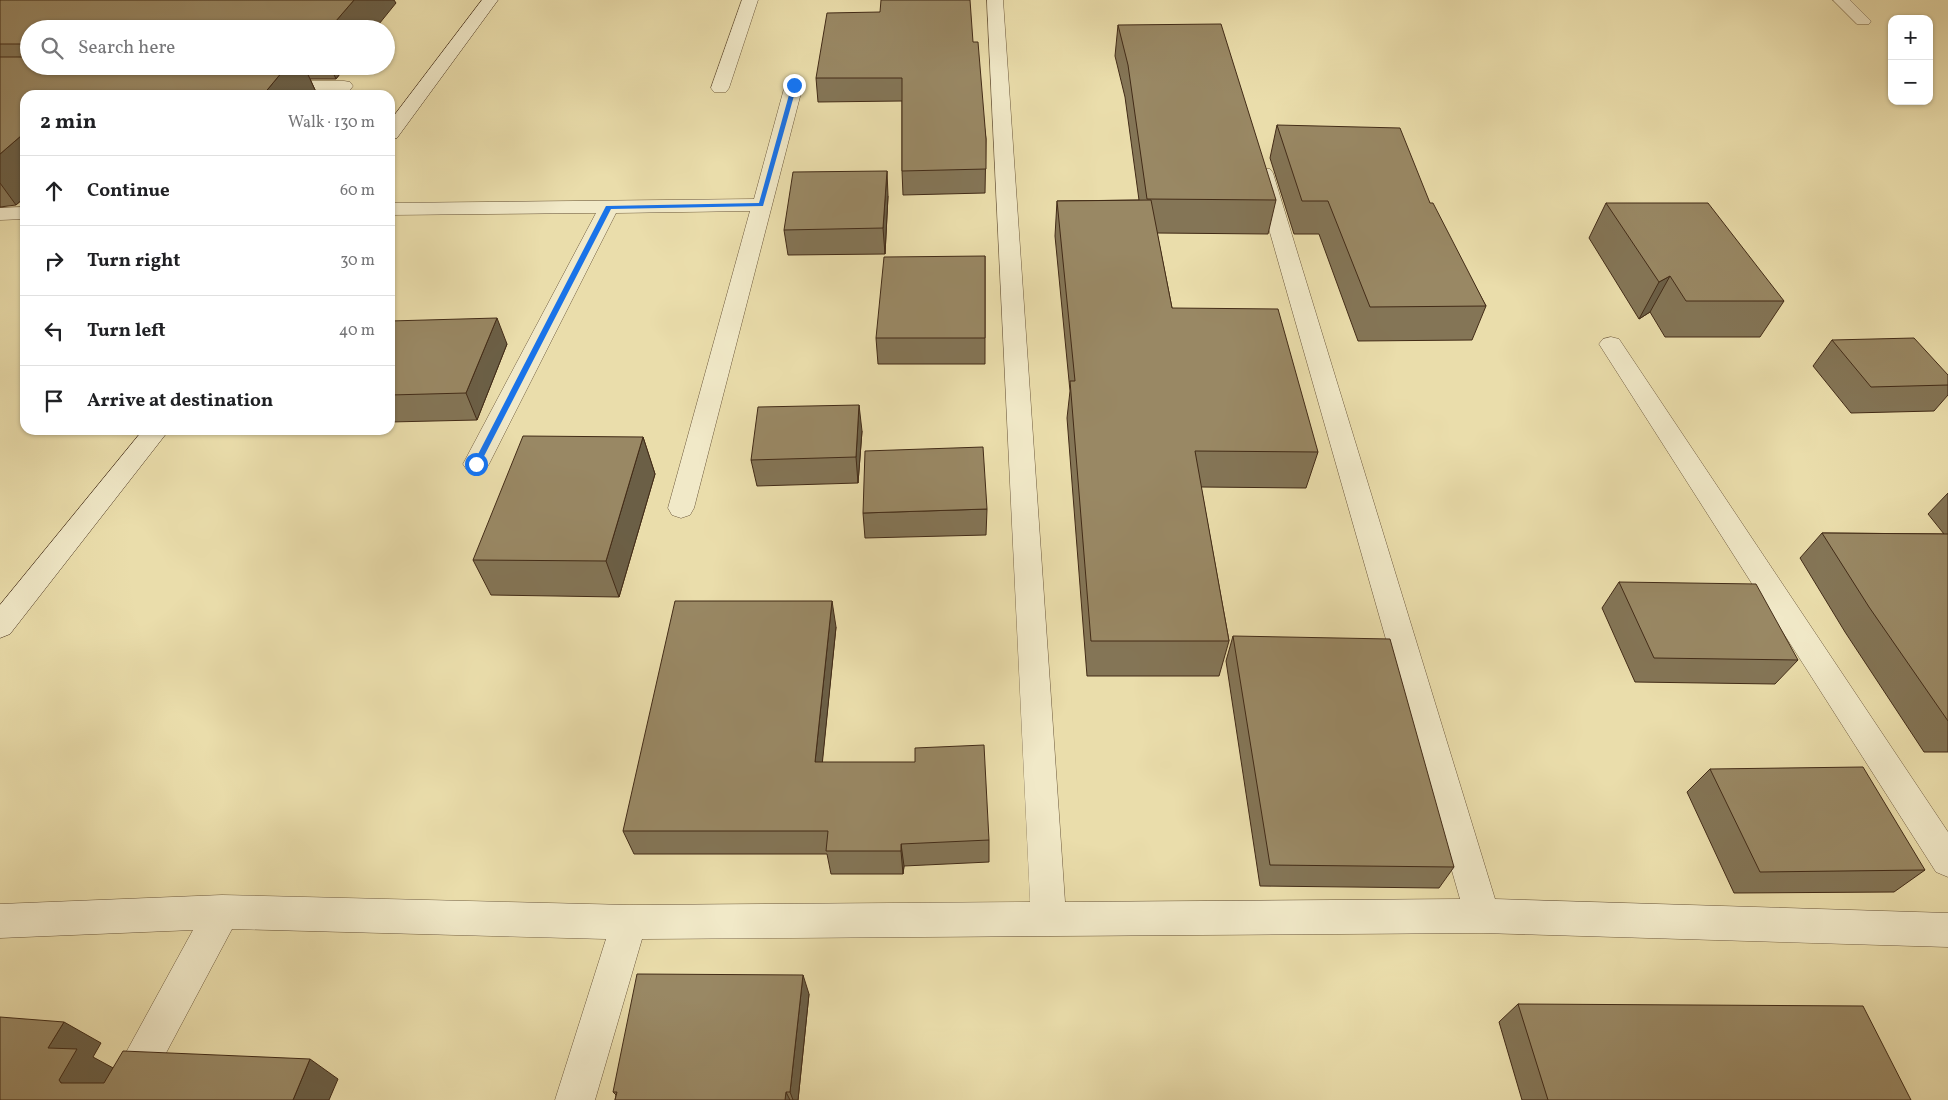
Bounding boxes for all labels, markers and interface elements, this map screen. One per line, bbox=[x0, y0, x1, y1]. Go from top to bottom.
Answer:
map controls bbox=[1888, 15, 1933, 105]
button: + bbox=[1888, 15, 1933, 60]
search box bbox=[20, 20, 395, 75]
icon: search bbox=[38, 34, 66, 62]
text: Search here bbox=[78, 35, 175, 61]
button: − bbox=[1888, 60, 1933, 105]
route end bbox=[783, 74, 806, 97]
text: 2 min bbox=[40, 108, 97, 137]
text: Walk · 130 m bbox=[288, 112, 375, 134]
icon: ahead bbox=[40, 177, 68, 205]
text: Continue bbox=[87, 178, 170, 204]
text: 60 m bbox=[340, 180, 375, 202]
icon: right bbox=[40, 247, 68, 275]
text: Turn right bbox=[87, 248, 180, 274]
text: 30 m bbox=[340, 250, 375, 272]
icon: left bbox=[40, 317, 68, 345]
text: Turn left bbox=[87, 318, 166, 344]
text: 40 m bbox=[339, 320, 375, 342]
icon: arrive bbox=[40, 387, 68, 415]
text: Arrive at destination bbox=[87, 388, 273, 414]
route start bbox=[465, 453, 488, 476]

